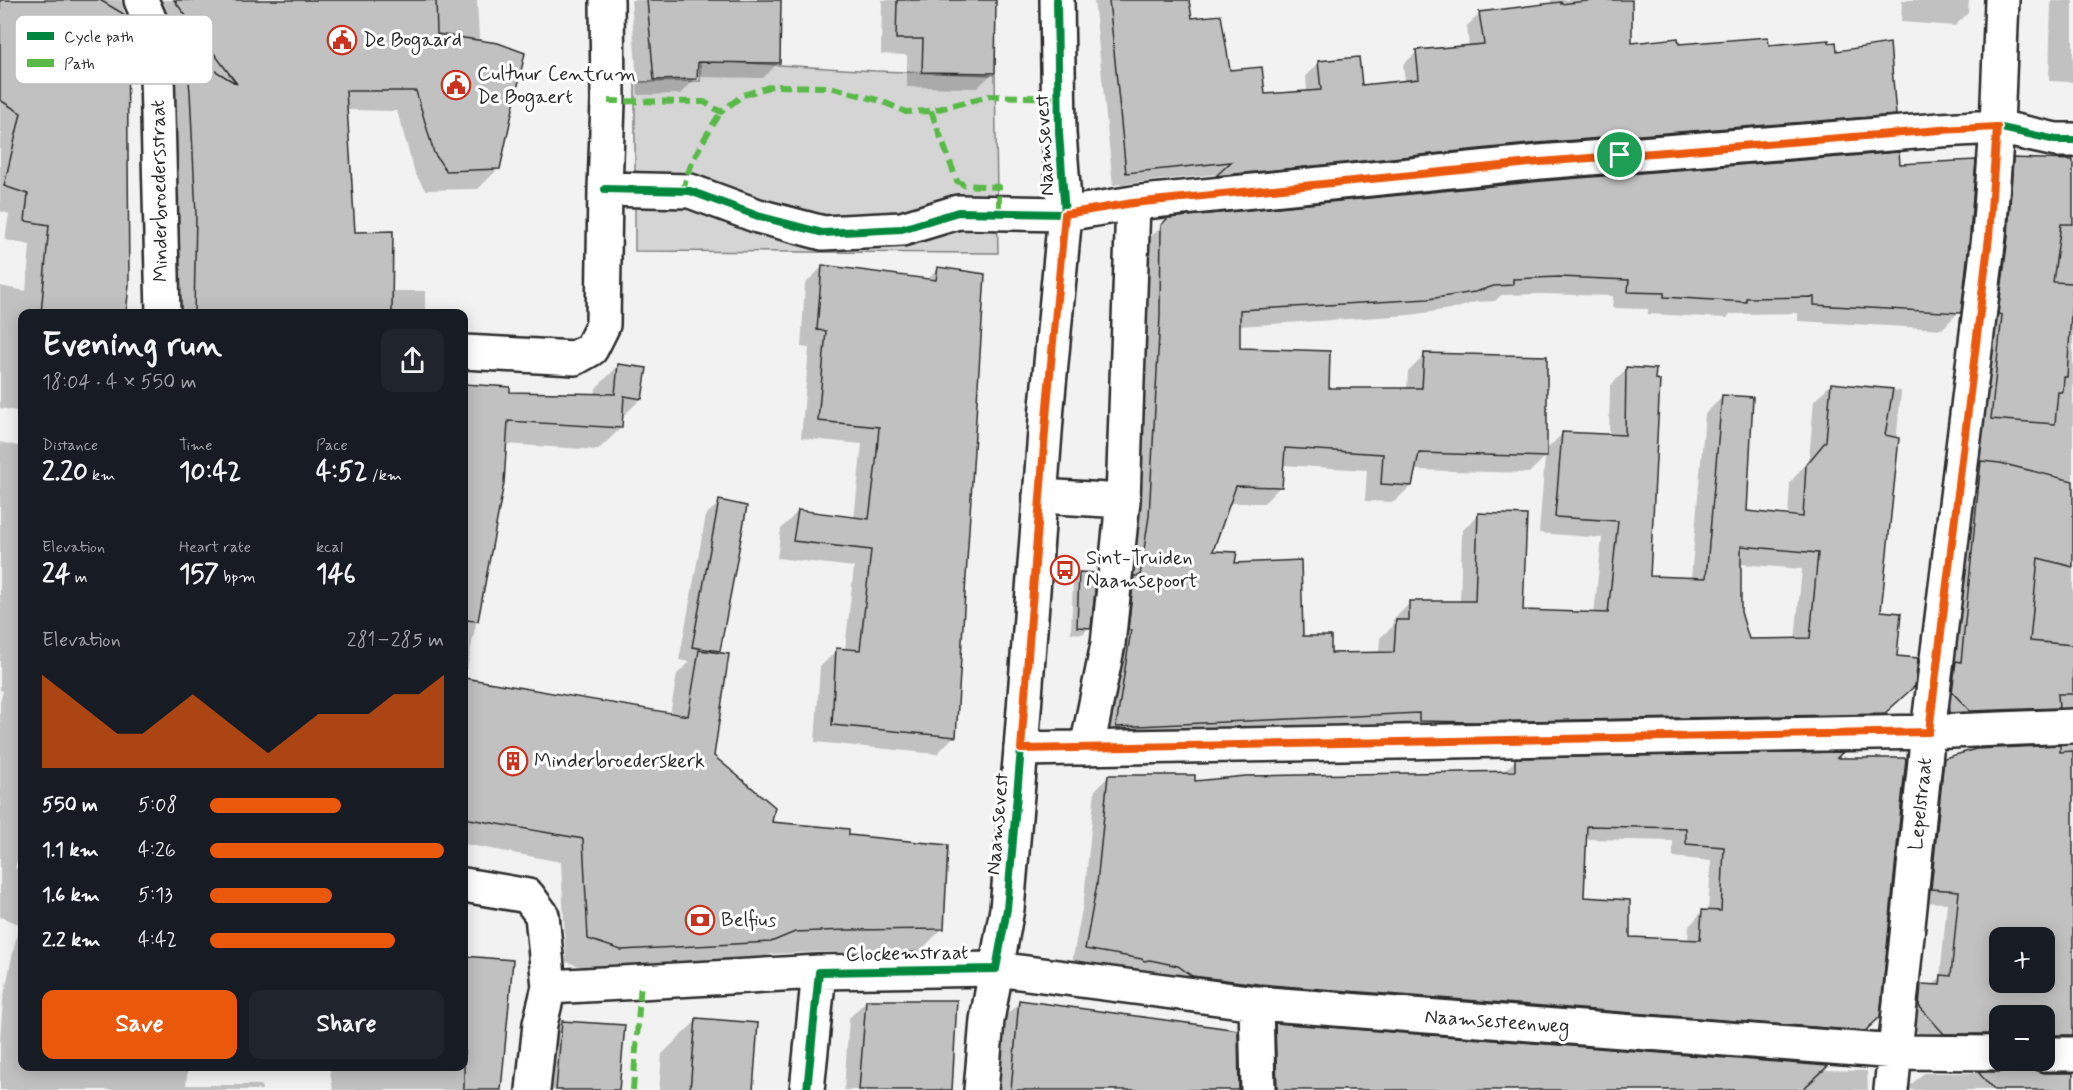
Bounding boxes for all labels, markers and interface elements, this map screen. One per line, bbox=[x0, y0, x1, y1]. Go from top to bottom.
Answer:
legend bbox=[15, 15, 213, 84]
public building icon: De Bogaard bbox=[326, 24, 358, 56]
text: Cycle path bbox=[64, 27, 134, 48]
place label: De Bogaard bbox=[363, 27, 462, 55]
text: Path bbox=[64, 54, 95, 75]
place label: Cultuur Centrum De Bogaert bbox=[477, 61, 636, 112]
public building icon: Cultuur Centrum De Bogaert bbox=[440, 69, 472, 101]
street label: Naamsevest bbox=[1029, 93, 1061, 197]
street label: Minderbroedersstraat bbox=[145, 100, 175, 282]
pin bbox=[1594, 129, 1645, 180]
icon: arrive bbox=[1603, 138, 1636, 171]
text: Evening run bbox=[42, 324, 222, 368]
button: share bbox=[381, 329, 444, 392]
text: 18:04 · 4 × 550 m bbox=[42, 369, 197, 396]
text: Distance bbox=[42, 435, 98, 456]
text: Time bbox=[179, 435, 213, 456]
text: Pace bbox=[316, 435, 348, 456]
text: 2.20 bbox=[42, 456, 88, 490]
text: 10:42 bbox=[179, 456, 241, 490]
text: 4:52 bbox=[316, 456, 367, 490]
text: km bbox=[88, 465, 115, 486]
text: /km bbox=[367, 465, 402, 486]
text: Elevation bbox=[42, 537, 105, 558]
text: Heart rate bbox=[179, 537, 251, 558]
text: kcal bbox=[316, 537, 343, 558]
place label: Sint-Truiden Naamsepoort bbox=[1086, 545, 1198, 595]
bus stop icon: Sint-Truiden Naamsepoort bbox=[1049, 554, 1081, 586]
text: 24 bbox=[42, 558, 71, 592]
text: 157 bbox=[179, 558, 219, 592]
text: 146 bbox=[316, 558, 356, 592]
text: m bbox=[71, 567, 88, 588]
text: bpm bbox=[219, 567, 256, 588]
text: Elevation bbox=[42, 627, 121, 654]
text: 281–285 m bbox=[347, 627, 444, 654]
building icon: Minderbroederskerk bbox=[497, 745, 529, 777]
place label: Minderbroederskerk bbox=[534, 748, 705, 775]
street label: Lepelstraat bbox=[1903, 756, 1939, 852]
street label: Naamsevest bbox=[980, 772, 1016, 876]
text: 550 m bbox=[42, 792, 98, 819]
text: 5:08 bbox=[138, 792, 177, 819]
text: 1.1 km bbox=[42, 837, 99, 864]
text: 4:26 bbox=[138, 837, 176, 864]
text: 1.6 km bbox=[42, 882, 100, 909]
text: 5:13 bbox=[138, 882, 173, 909]
bank icon: Belfius bbox=[684, 904, 716, 936]
place label: Belfius bbox=[721, 907, 777, 934]
text: 2.2 km bbox=[42, 927, 100, 954]
text: 4:42 bbox=[138, 927, 177, 954]
map controls bbox=[1989, 927, 2055, 1071]
button: + bbox=[1989, 927, 2055, 993]
street label: Clockemstraat bbox=[845, 939, 969, 969]
button: Save bbox=[42, 990, 237, 1059]
button: Share bbox=[249, 990, 444, 1059]
street label: Naamsesteenweg bbox=[1424, 1003, 1570, 1042]
button: − bbox=[1989, 1005, 2055, 1071]

